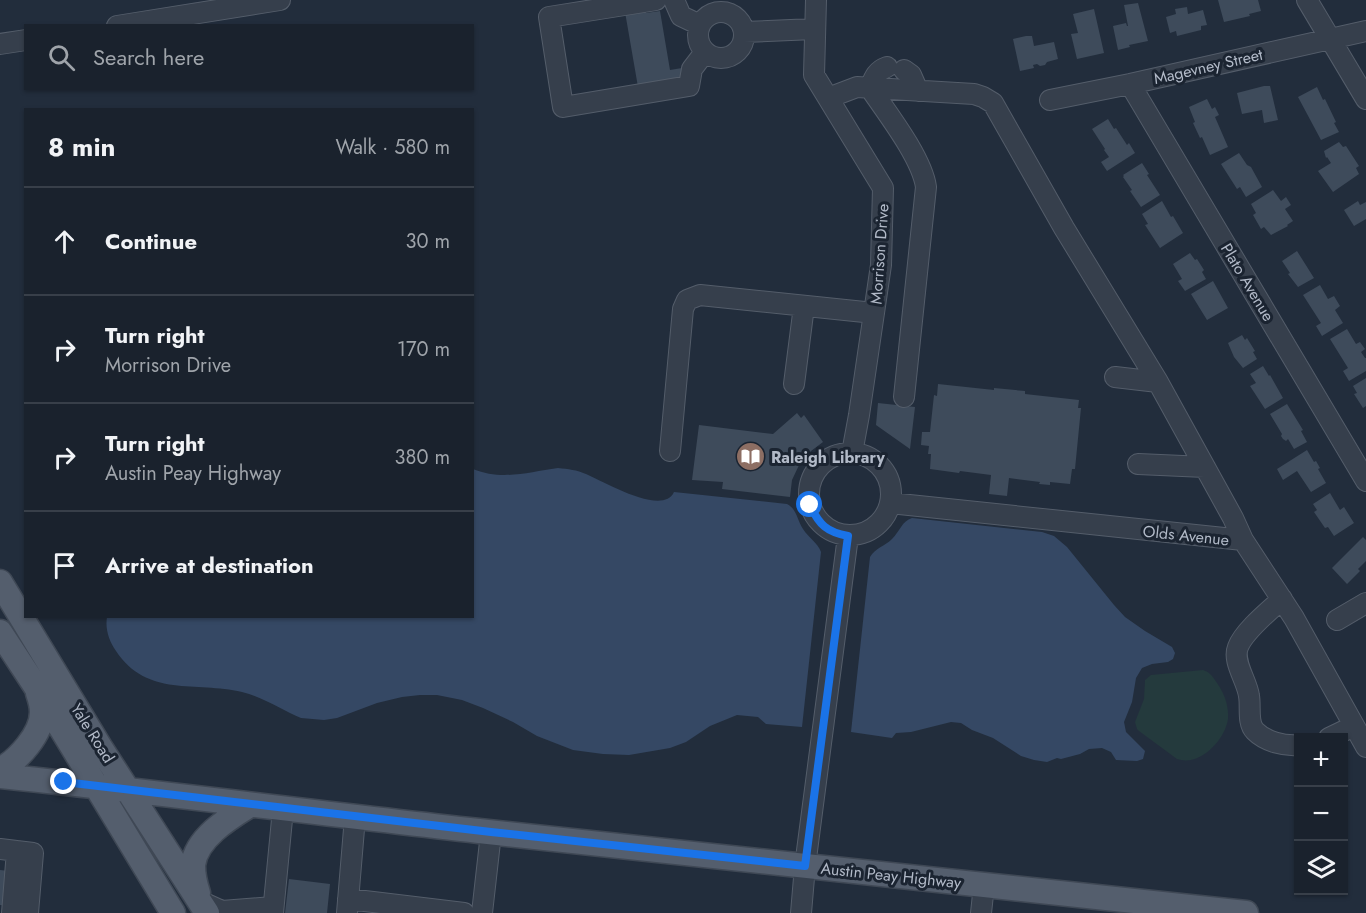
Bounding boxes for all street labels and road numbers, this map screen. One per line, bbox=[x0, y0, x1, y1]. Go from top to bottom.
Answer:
street label: Magevney Street bbox=[1151, 43, 1265, 90]
street label: Morrison Drive bbox=[865, 203, 894, 305]
street label: Plato Avenue bbox=[1215, 239, 1280, 326]
street label: Olds Avenue bbox=[1142, 520, 1230, 551]
street label: Yale Road bbox=[65, 699, 120, 767]
street label: Austin Peay Highway bbox=[820, 857, 963, 894]

